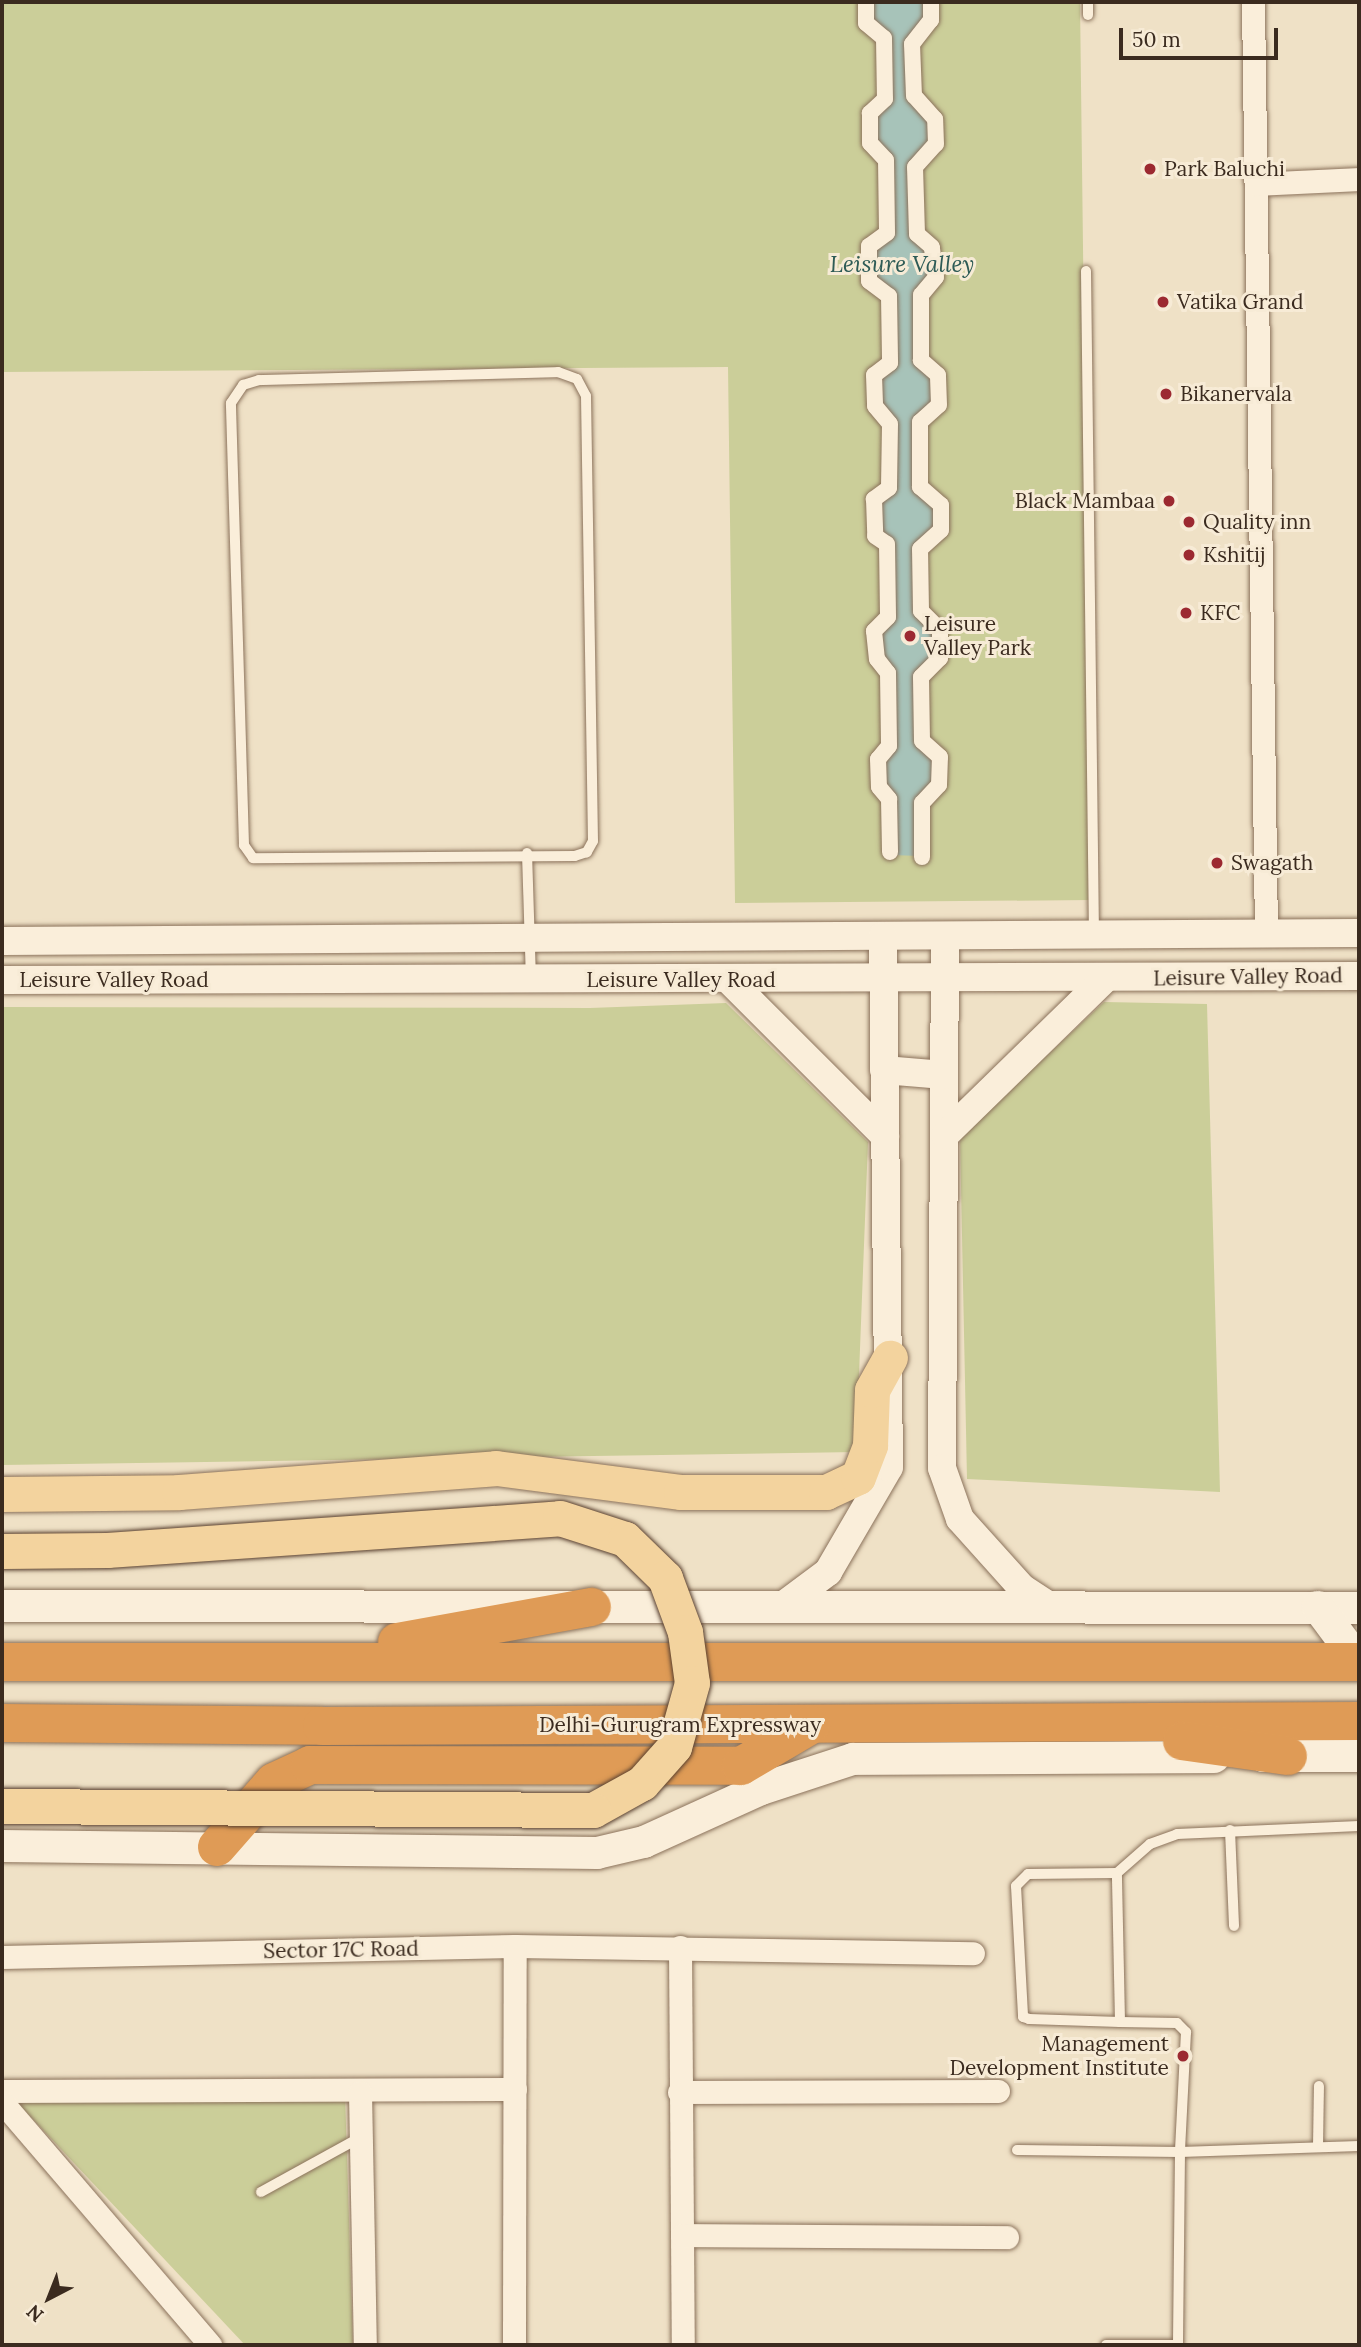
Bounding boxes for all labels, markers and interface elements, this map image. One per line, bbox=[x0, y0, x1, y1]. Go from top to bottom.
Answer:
scale bar bbox=[1123, 14, 1282, 58]
text: 50 m bbox=[1132, 26, 1181, 53]
place label: Park Baluchi bbox=[1164, 156, 1285, 182]
marker: Park Baluchi bbox=[1142, 161, 1158, 177]
water label: Leisure Valley bbox=[830, 250, 974, 278]
place label: Vatika Grand bbox=[1177, 289, 1304, 315]
marker: Vatika Grand bbox=[1155, 294, 1171, 310]
place label: Bikanervala bbox=[1180, 381, 1292, 407]
marker: Bikanervala bbox=[1158, 386, 1174, 402]
place label: Black Mambaa bbox=[1015, 488, 1155, 514]
marker: Black Mambaa bbox=[1161, 493, 1177, 509]
place label: Quality inn bbox=[1203, 509, 1311, 535]
marker: Quality inn bbox=[1181, 514, 1197, 530]
place label: Kshitij bbox=[1203, 542, 1265, 568]
marker: Kshitij bbox=[1181, 547, 1197, 563]
place label: KFC bbox=[1200, 600, 1240, 626]
marker: KFC bbox=[1178, 605, 1194, 621]
place label: Leisure Valley Park bbox=[924, 611, 1031, 661]
marker: Leisure Valley Park bbox=[902, 628, 918, 644]
place label: Swagath bbox=[1231, 850, 1313, 876]
marker: Swagath bbox=[1209, 855, 1225, 871]
street label: Leisure Valley Road bbox=[1153, 963, 1343, 991]
street label: Leisure Valley Road bbox=[19, 967, 209, 993]
street label: Leisure Valley Road bbox=[586, 967, 776, 993]
street label: Delhi-Gurugram Expressway bbox=[539, 1712, 821, 1738]
street label: Sector 17C Road bbox=[263, 1936, 419, 1964]
place label: Management Development Institute bbox=[949, 2031, 1169, 2081]
marker: Management Development Institute bbox=[1175, 2048, 1191, 2064]
north arrow bbox=[14, 2263, 84, 2333]
text: N bbox=[21, 2300, 48, 2327]

